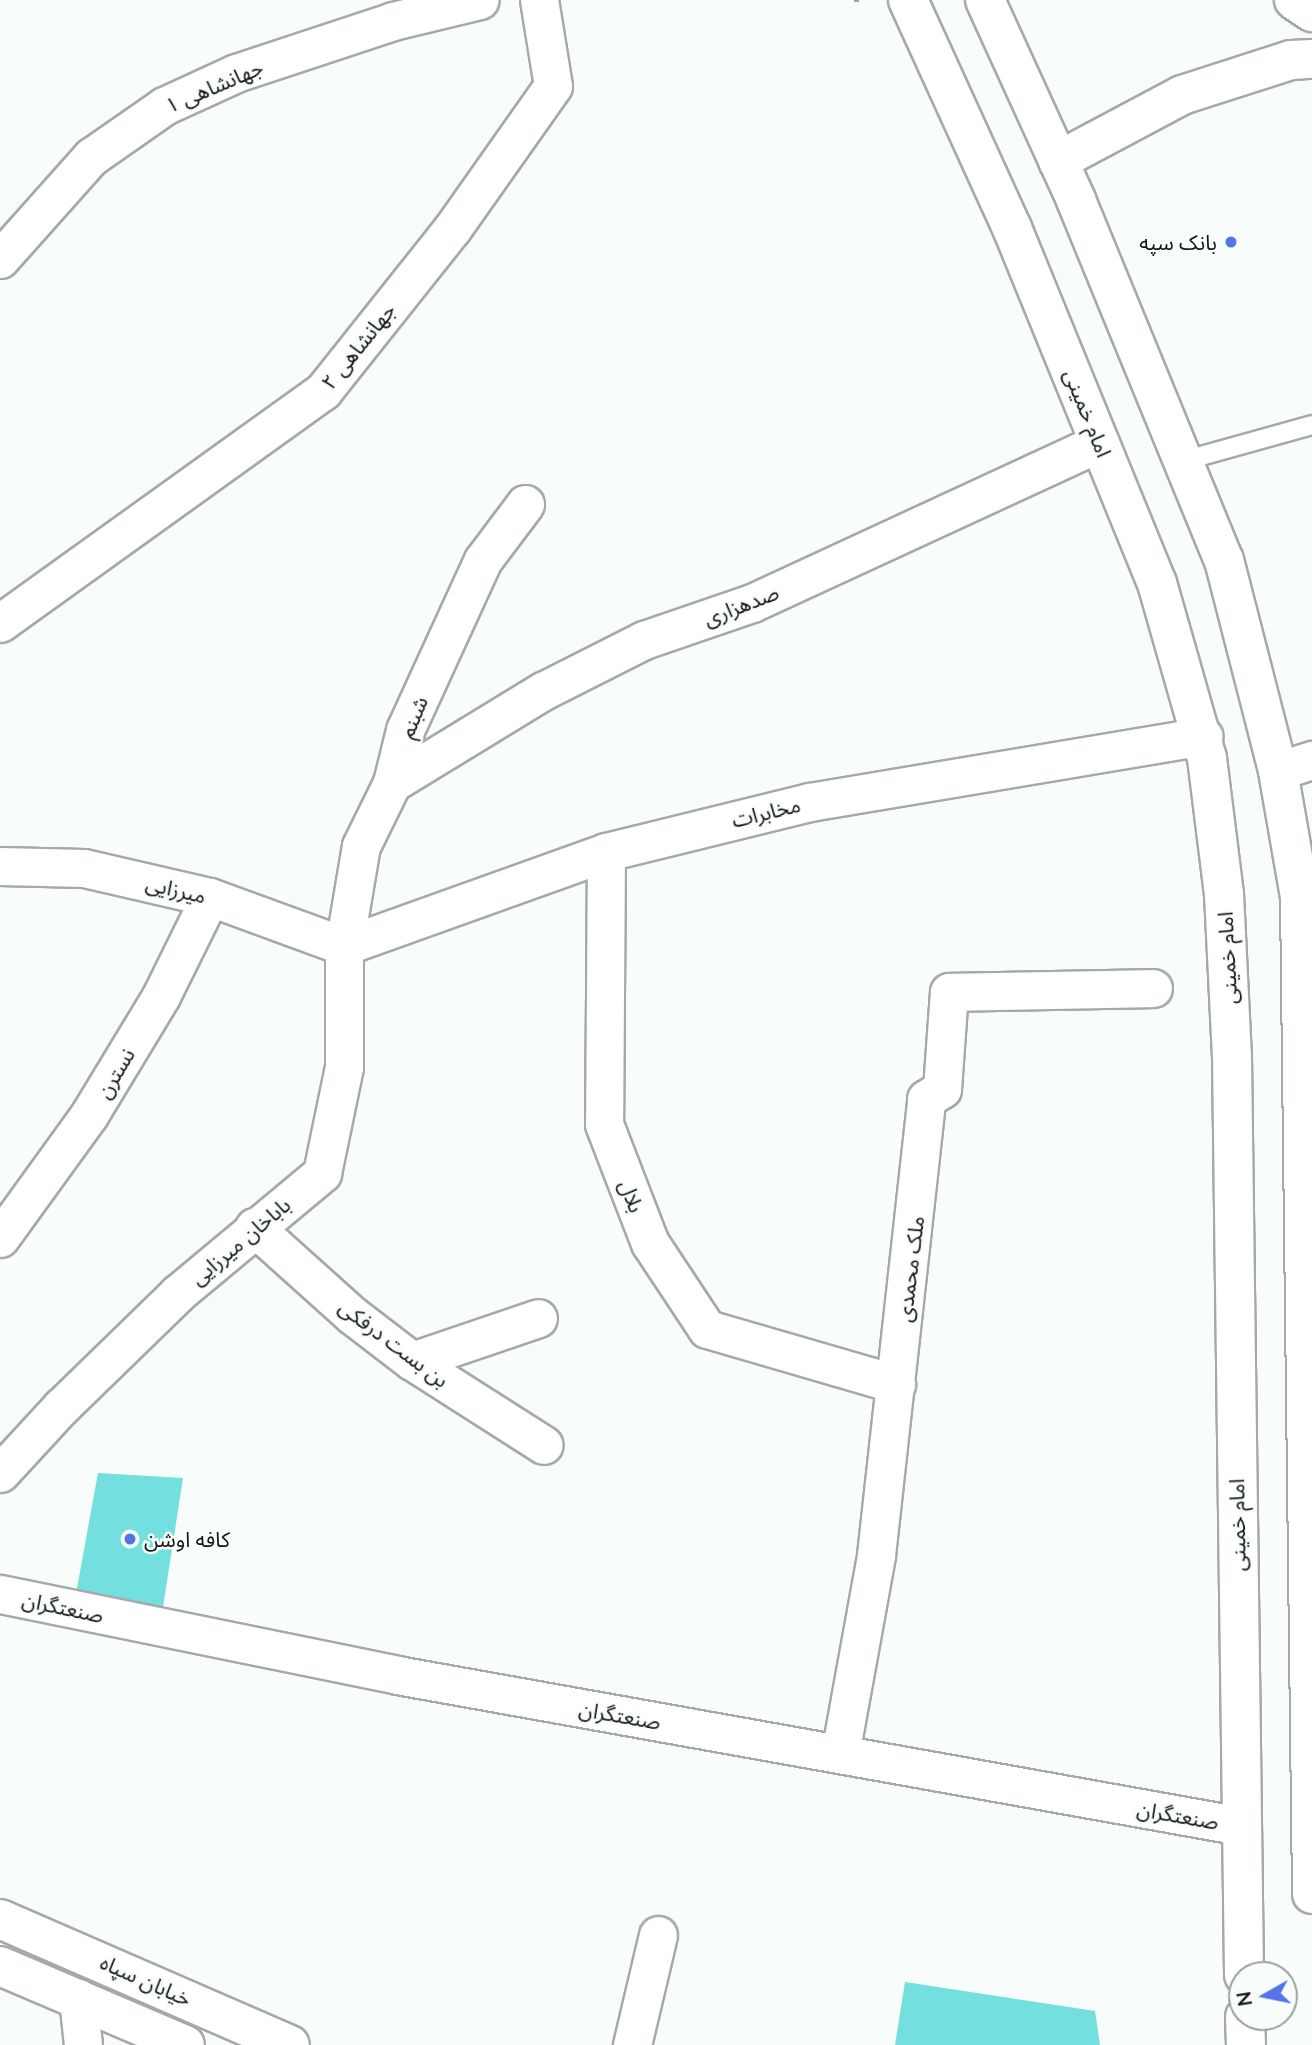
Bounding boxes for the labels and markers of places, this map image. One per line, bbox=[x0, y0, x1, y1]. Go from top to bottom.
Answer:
place label: بانک سپه bbox=[1139, 229, 1217, 255]
marker: بانک سپه bbox=[1223, 234, 1239, 250]
place label: کافه اوشن bbox=[144, 1526, 230, 1552]
marker: کافه اوشن bbox=[122, 1531, 138, 1547]

